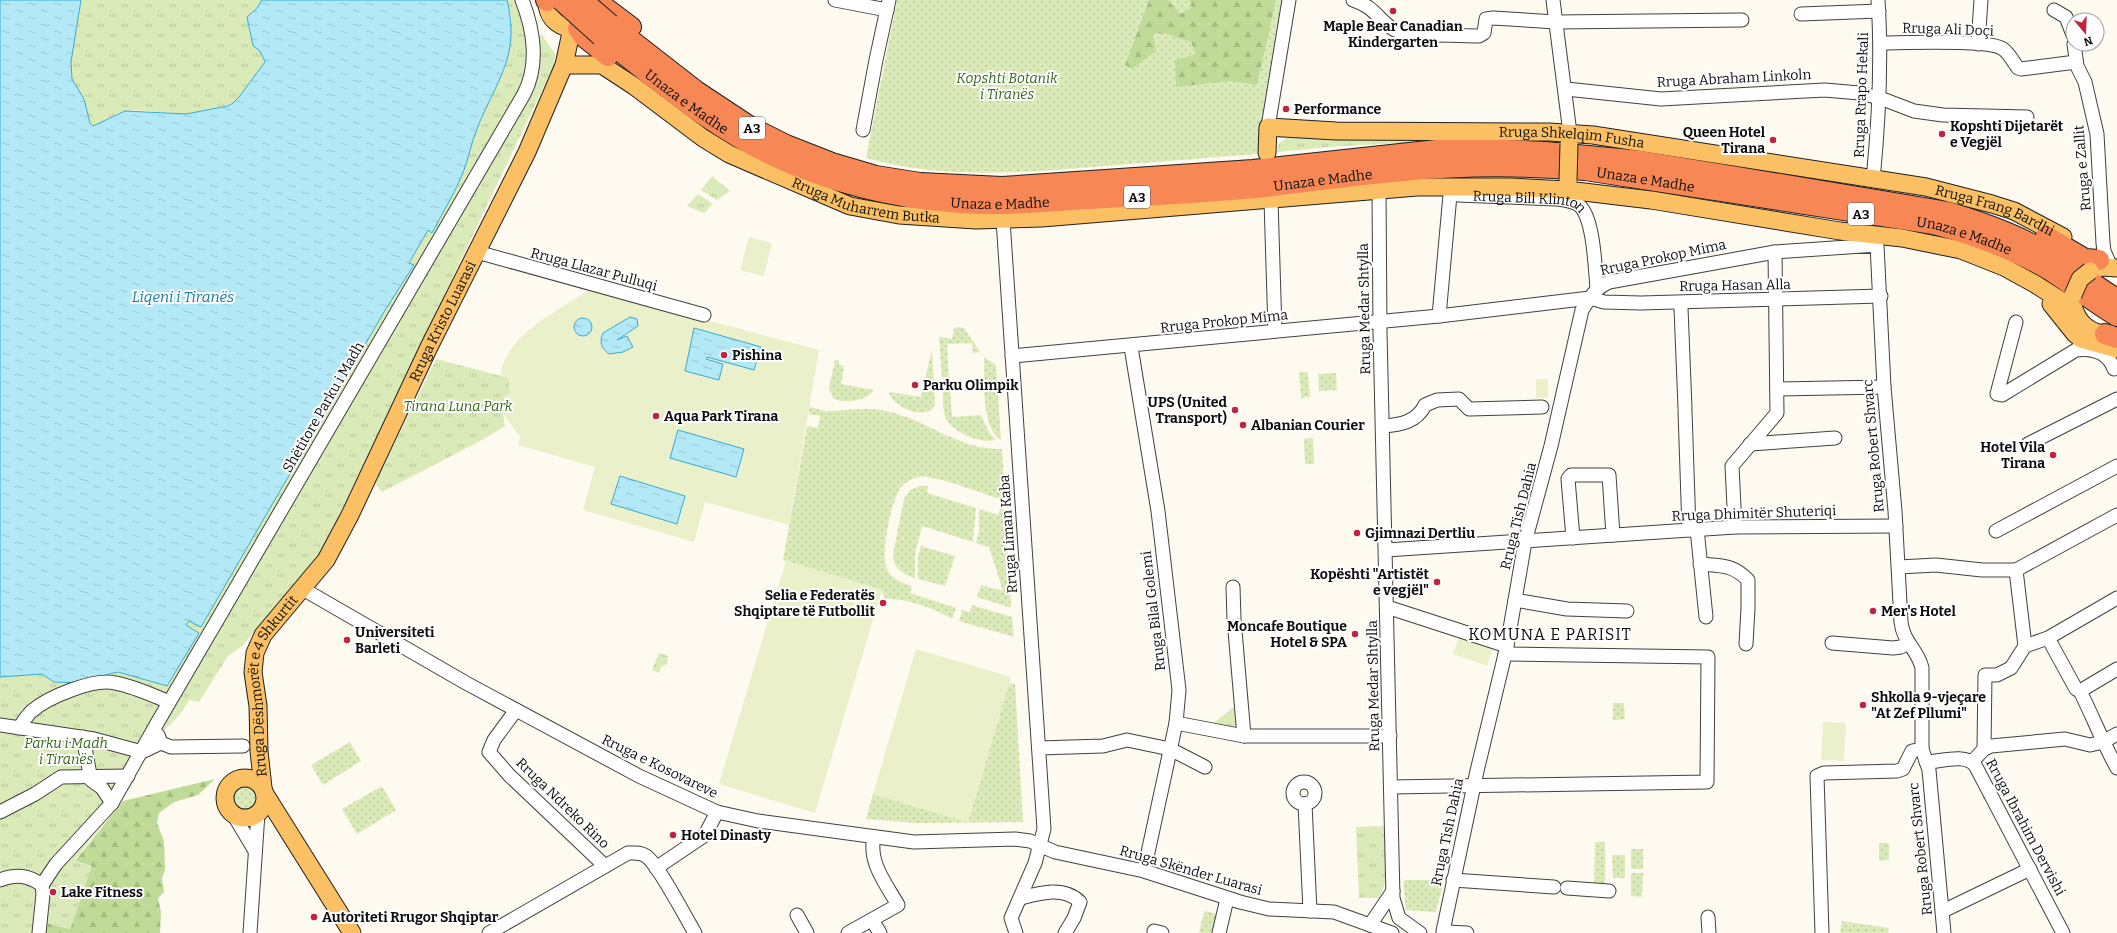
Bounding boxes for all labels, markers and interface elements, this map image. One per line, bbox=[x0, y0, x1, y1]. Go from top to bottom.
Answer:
marker: Maple Bear Canadian Kindergarten bbox=[1388, 6, 1398, 16]
north arrow bbox=[2065, 12, 2105, 52]
place label: Maple Bear Canadian Kindergarten bbox=[1323, 18, 1463, 51]
street label: Rruga Ali Doçi bbox=[1902, 19, 1994, 40]
street label: Rruga Rrapo Hekali bbox=[1851, 32, 1872, 158]
text: N bbox=[2081, 33, 2094, 49]
street label: Unaza e Madhe bbox=[641, 66, 732, 138]
street label: Rruga Abraham Linkoln bbox=[1656, 66, 1812, 91]
park label: Kopshti Botanik i Tiranës bbox=[956, 70, 1058, 103]
place label: Performance bbox=[1294, 101, 1381, 118]
marker: Performance bbox=[1281, 104, 1291, 114]
road number: A3 bbox=[739, 117, 765, 139]
place label: Kopshti Dijetarët e Vegjël bbox=[1950, 118, 2064, 151]
street label: Rruga Shkelqim Fusha bbox=[1499, 124, 1646, 152]
place label: Queen Hotel Tirana bbox=[1683, 124, 1766, 157]
street label: Rruga e Zallit bbox=[2070, 124, 2095, 212]
marker: Kopshti Dijetarët e Vegjël bbox=[1937, 129, 1947, 139]
marker: Queen Hotel Tirana bbox=[1768, 135, 1778, 145]
street label: Unaza e Madhe bbox=[1595, 164, 1696, 196]
street label: Unaza e Madhe bbox=[1273, 166, 1373, 195]
street label: Rruga Muharrem Butka bbox=[789, 174, 941, 227]
street label: Rruga Frang Bardhi bbox=[1933, 182, 2057, 240]
road number: A3 bbox=[1124, 186, 1150, 208]
street label: Rruga Bill Klinton bbox=[1472, 188, 1590, 216]
street label: Unaza e Madhe bbox=[950, 194, 1050, 213]
road number: A3 bbox=[1848, 203, 1874, 225]
street label: Unaza e Madhe bbox=[1915, 213, 2014, 259]
street label: Rruga Prokop Mima bbox=[1599, 236, 1728, 279]
street label: Rruga Medar Shtylla bbox=[1355, 243, 1374, 375]
street label: Rruga Llazar Pulluqi bbox=[529, 244, 659, 295]
street label: Rruga Kristo Luarasi bbox=[406, 258, 480, 385]
street label: Rruga Hasan Alla bbox=[1679, 276, 1791, 295]
water label: Liqeni i Tiranës bbox=[132, 288, 234, 306]
street label: Rruga Prokop Mima bbox=[1159, 306, 1289, 337]
street label: Shëtitore Parku i Madh bbox=[279, 339, 368, 476]
place label: Pishina bbox=[732, 347, 782, 364]
marker: Pishina bbox=[719, 350, 729, 360]
place label: Parku Olimpik bbox=[923, 377, 1019, 394]
street label: Rruga Robert Shvarc bbox=[1859, 379, 1888, 513]
marker: Parku Olimpik bbox=[910, 380, 920, 390]
place label: UPS (United Transport) bbox=[1148, 393, 1228, 427]
park label: Tirana Luna Park bbox=[404, 398, 513, 415]
marker: UPS (United Transport) bbox=[1230, 405, 1240, 415]
place label: Aqua Park Tirana bbox=[664, 408, 778, 425]
marker: Aqua Park Tirana bbox=[651, 411, 661, 421]
place label: Albanian Courier bbox=[1251, 417, 1365, 434]
marker: Albanian Courier bbox=[1238, 420, 1248, 430]
place label: Hotel Vila Tirana bbox=[1980, 439, 2045, 472]
marker: Hotel Vila Tirana bbox=[2048, 450, 2058, 460]
street label: Rruga Tish Dahia bbox=[1497, 460, 1540, 572]
street label: Rruga Liman Kaba bbox=[996, 474, 1021, 594]
street label: Rruga Dhimitër Shuteriqi bbox=[1671, 502, 1837, 525]
place label: Gjimnazi Dertliu bbox=[1365, 525, 1475, 542]
marker: Gjimnazi Dertliu bbox=[1352, 528, 1362, 538]
street label: Rruga Bilal Golemi bbox=[1138, 550, 1169, 672]
place label: Kopështi "Artistët e vegjël" bbox=[1310, 566, 1429, 599]
marker: Kopështi "Artistët e vegjël" bbox=[1432, 577, 1442, 587]
place label: Selia e Federatës Shqiptare të Futbollit bbox=[734, 587, 875, 620]
street label: Rruga Dëshmorët e 4 Shkurtit bbox=[245, 592, 302, 778]
marker: Selia e Federatës Shqiptare të Futbollit bbox=[878, 598, 888, 608]
place label: Mer's Hotel bbox=[1881, 603, 1957, 620]
marker: Mer's Hotel bbox=[1868, 606, 1878, 616]
place label: Moncafe Boutique Hotel & SPA bbox=[1227, 618, 1347, 651]
street label: Rruga Medar Shtylla bbox=[1364, 620, 1383, 752]
place label: Universiteti Barleti bbox=[355, 624, 435, 657]
district label: KOMUNA E PARISIT bbox=[1468, 625, 1632, 644]
marker: Moncafe Boutique Hotel & SPA bbox=[1350, 629, 1360, 639]
marker: Universiteti Barleti bbox=[342, 635, 352, 645]
place label: Shkolla 9-vjeçare "At Zef Pllumi" bbox=[1871, 689, 1986, 722]
marker: Shkolla 9-vjeçare "At Zef Pllumi" bbox=[1858, 700, 1868, 710]
street label: Rruga e Kosovareve bbox=[599, 731, 721, 802]
park label: Parku i Madh i Tiranës bbox=[24, 735, 108, 768]
street label: Rruga Ndreko Rino bbox=[512, 755, 613, 852]
street label: Rruga Ibrahim Dervishi bbox=[1982, 756, 2069, 898]
street label: Rruga Tish Dahia bbox=[1428, 776, 1467, 888]
street label: Rruga Robert Shvarc bbox=[1905, 782, 1936, 916]
place label: Hotel Dinasty bbox=[681, 827, 771, 844]
marker: Hotel Dinasty bbox=[668, 830, 678, 840]
street label: Rruga Skënder Luarasi bbox=[1118, 842, 1264, 899]
place label: Lake Fitness bbox=[61, 884, 143, 901]
marker: Lake Fitness bbox=[48, 887, 58, 897]
place label: Autoriteti Rrugor Shqiptar bbox=[322, 909, 499, 926]
marker: Autoriteti Rrugor Shqiptar bbox=[309, 912, 319, 922]

